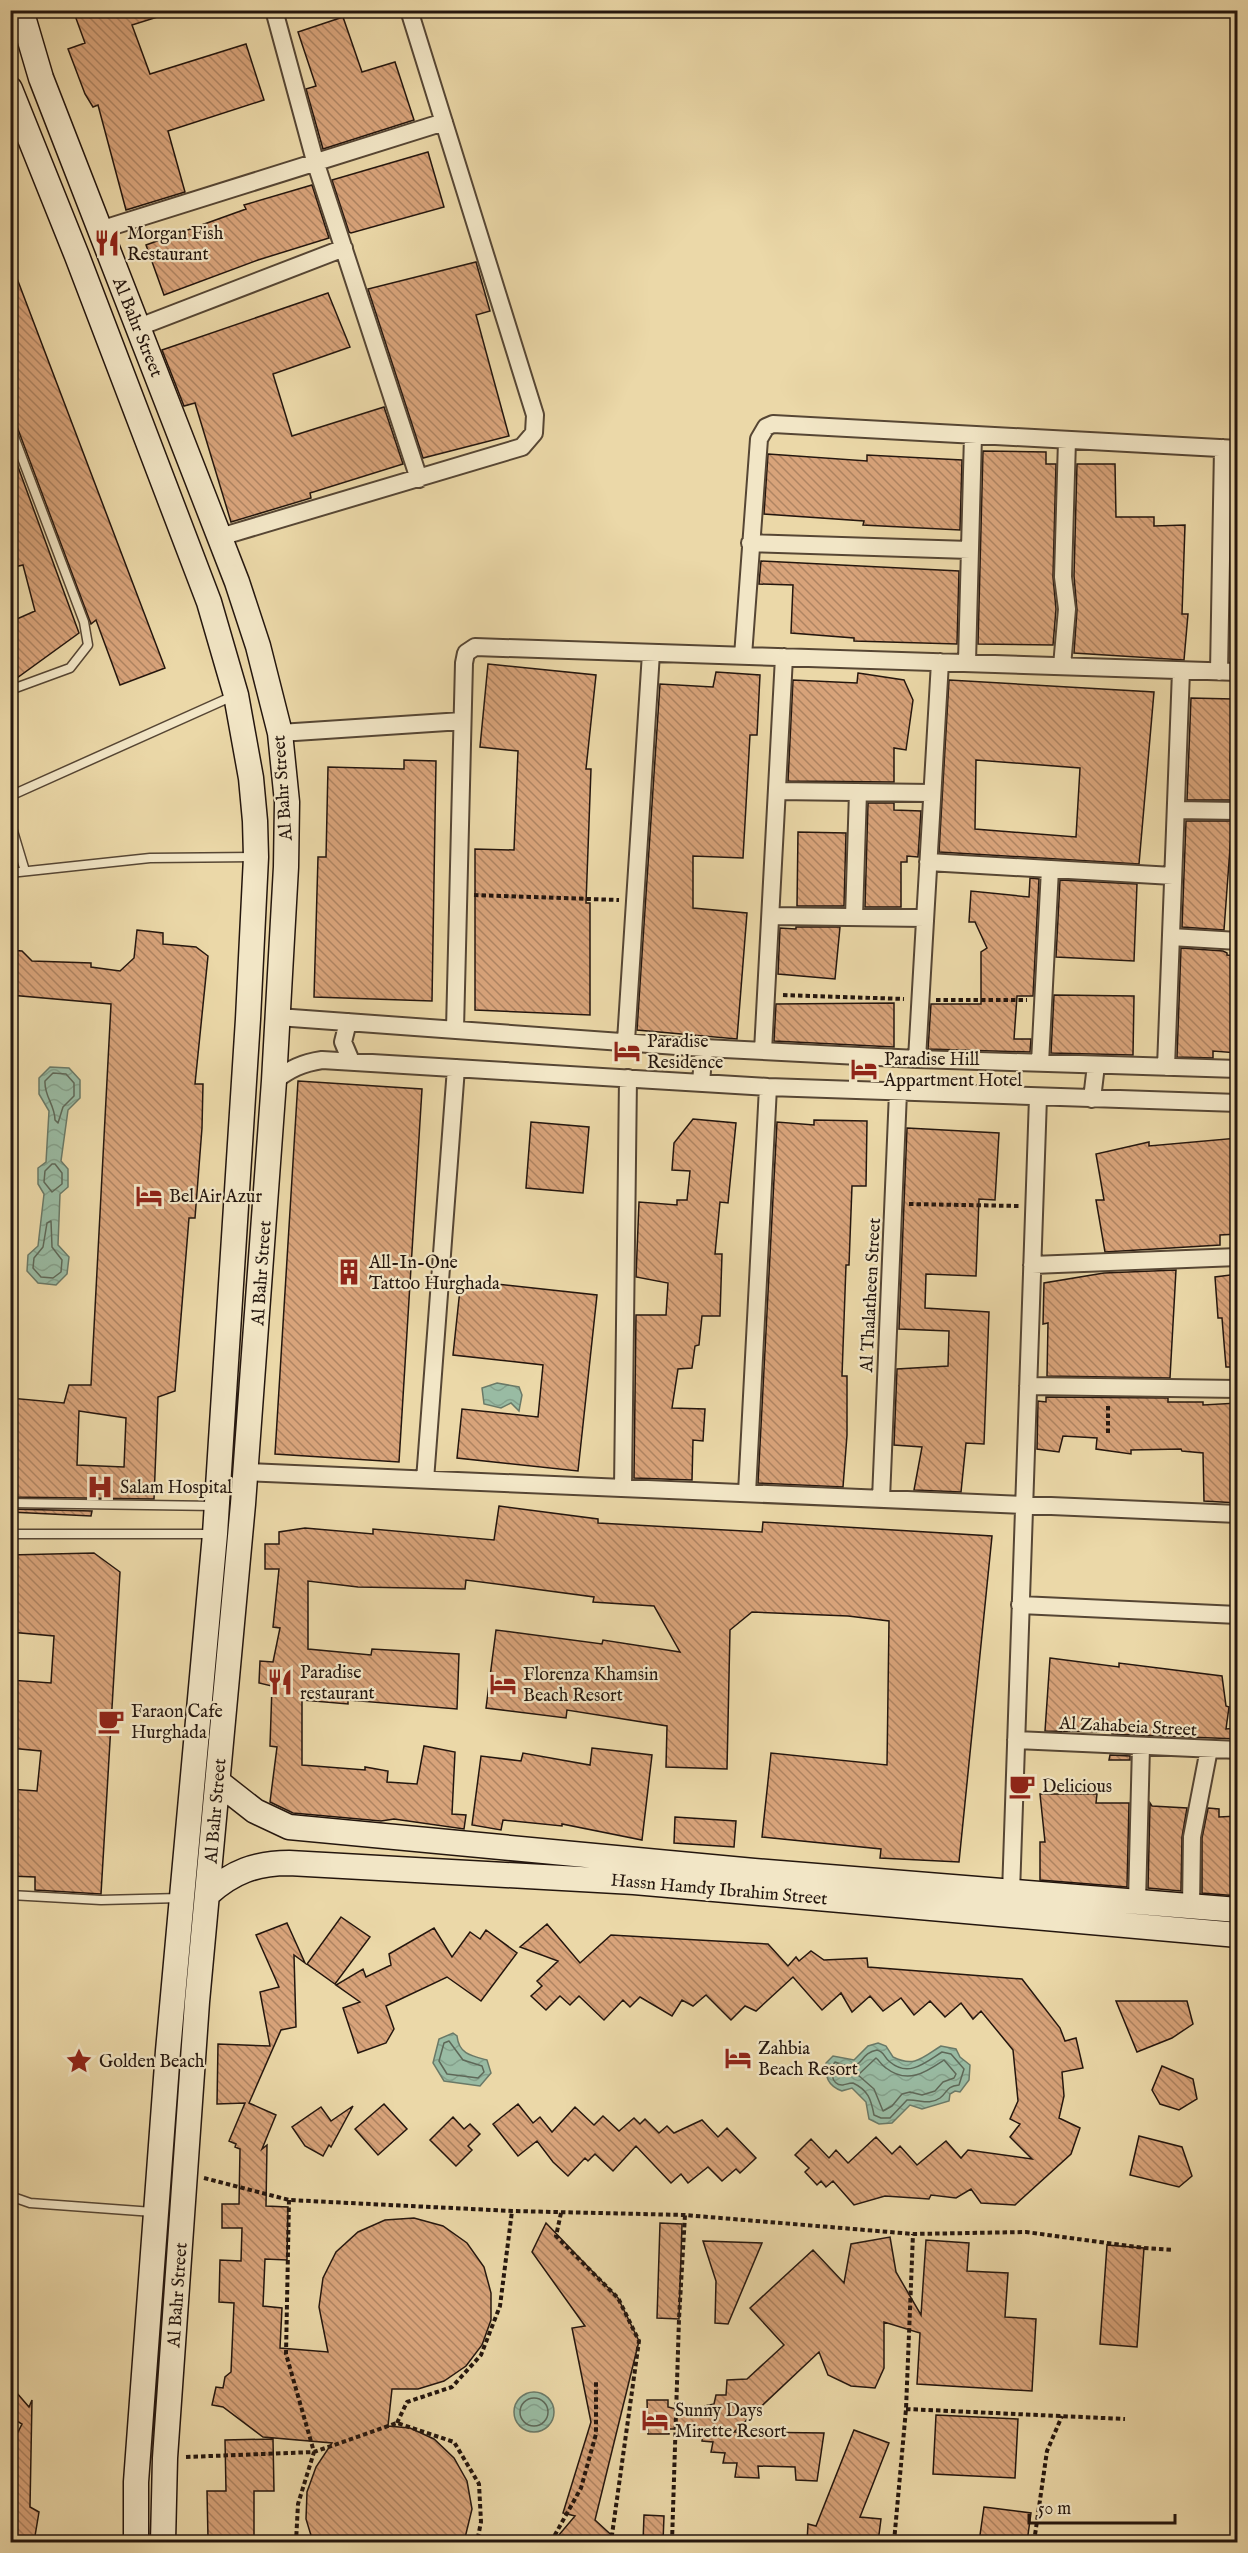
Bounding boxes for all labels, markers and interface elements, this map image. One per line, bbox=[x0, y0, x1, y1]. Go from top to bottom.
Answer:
place label: Morgan Fish Restaurant bbox=[127, 223, 224, 267]
restaurant icon: Morgan Fish Restaurant bbox=[92, 228, 122, 258]
street label: Al Bahr Street bbox=[106, 273, 167, 381]
street label: Al Bahr Street bbox=[268, 734, 299, 842]
place label: Paradise Residence bbox=[647, 1031, 723, 1075]
hotel icon: Paradise Residence bbox=[612, 1036, 642, 1066]
place label: Paradise Hill Appartment Hotel bbox=[883, 1049, 1022, 1093]
hotel icon: Paradise Hill Appartment Hotel bbox=[849, 1054, 879, 1084]
hotel icon: Bel Air Azur bbox=[134, 1181, 164, 1211]
place label: Bel Air Azur bbox=[169, 1186, 262, 1209]
street label: Al Thalatheen Street bbox=[856, 1217, 887, 1374]
street label: Al Bahr Street bbox=[247, 1220, 278, 1328]
place label: All-In-One Tattoo Hurghada bbox=[368, 1252, 500, 1296]
building icon: All-In-One Tattoo Hurghada bbox=[334, 1257, 364, 1287]
hospital icon: Salam Hospital bbox=[85, 1472, 115, 1502]
place label: Salam Hospital bbox=[120, 1477, 232, 1500]
place label: Paradise restaurant bbox=[300, 1662, 375, 1706]
place label: Florenza Khamsin Beach Resort bbox=[523, 1664, 659, 1708]
restaurant icon: Paradise restaurant bbox=[265, 1667, 295, 1697]
hotel icon: Florenza Khamsin Beach Resort bbox=[488, 1669, 518, 1699]
place label: Faraon Cafe Hurghada bbox=[131, 1701, 223, 1745]
cafe icon: Faraon Cafe Hurghada bbox=[96, 1706, 126, 1736]
street label: Al Zahabeia Street bbox=[1057, 1712, 1197, 1743]
street label: Al Bahr Street bbox=[200, 1758, 233, 1866]
cafe icon: Delicious bbox=[1007, 1771, 1037, 1801]
place label: Delicious bbox=[1042, 1776, 1112, 1799]
street label: Hassn Hamdy Ibrahim Street bbox=[610, 1870, 828, 1911]
place label: Zahbia Beach Resort bbox=[758, 2038, 858, 2082]
hotel icon: Zahbia Beach Resort bbox=[723, 2043, 753, 2073]
place icon: Golden Beach bbox=[64, 2046, 94, 2076]
place label: Golden Beach bbox=[99, 2051, 205, 2074]
street label: Al Bahr Street bbox=[163, 2242, 194, 2350]
place label: Sunny Days Mirette Resort bbox=[675, 2400, 787, 2444]
hotel icon: Sunny Days Mirette Resort bbox=[640, 2405, 670, 2435]
scale bar bbox=[1029, 2487, 1174, 2525]
text: 50 m bbox=[1038, 2498, 1071, 2521]

